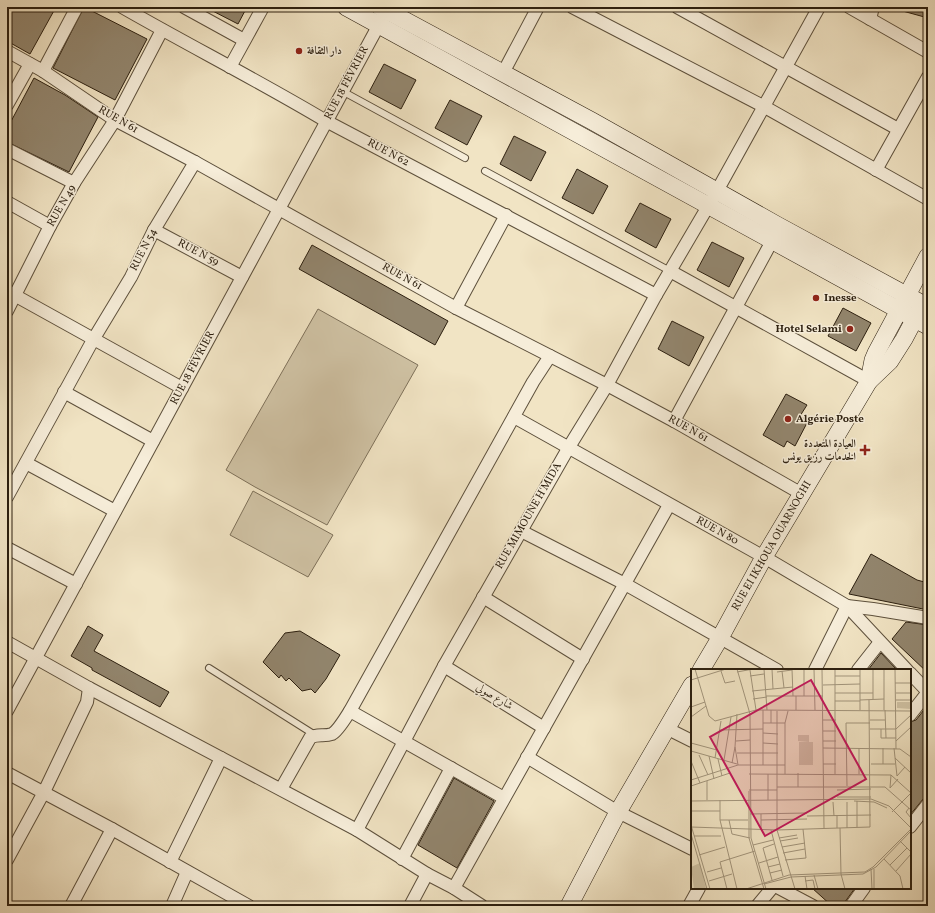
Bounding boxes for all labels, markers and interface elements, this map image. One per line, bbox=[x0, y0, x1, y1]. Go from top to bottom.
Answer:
street label: RUE 18 FÉVRIER bbox=[321, 43, 373, 122]
place label: دار الثقافة bbox=[307, 44, 342, 59]
marker: دار الثقافة bbox=[294, 46, 304, 56]
street label: RUE N 61 bbox=[95, 103, 141, 137]
street label: RUE N 62 bbox=[364, 136, 412, 170]
street label: RUE N 49 bbox=[44, 182, 80, 230]
street label: RUE N 54 bbox=[127, 226, 161, 274]
street label: RUE N 59 bbox=[175, 236, 222, 270]
street label: RUE N 61 bbox=[379, 260, 425, 294]
place label: Inesse bbox=[824, 291, 857, 306]
marker: Inesse bbox=[811, 293, 821, 303]
place label: Hotel Selami bbox=[775, 322, 842, 337]
marker: Hotel Selami bbox=[845, 324, 855, 334]
street label: RUE 18 FÉVRIER bbox=[167, 328, 219, 407]
street label: RUE N 61 bbox=[665, 412, 711, 446]
place label: Algérie Poste bbox=[796, 412, 864, 427]
marker: Algérie Poste bbox=[783, 414, 793, 424]
place label: العيادة المتعددة الخدمات رزيق يونس bbox=[782, 437, 856, 465]
marker: العيادة المتعددة الخدمات رزيق يونس bbox=[859, 444, 871, 456]
street label: RUE MIMOUNE H'MIDA bbox=[492, 460, 566, 572]
street label: RUE EI IKHOUA OUARNOGHI bbox=[729, 478, 815, 614]
street label: RUE N 80 bbox=[693, 513, 741, 549]
inset map bbox=[691, 669, 911, 889]
street label: شارع صولي bbox=[472, 680, 515, 715]

